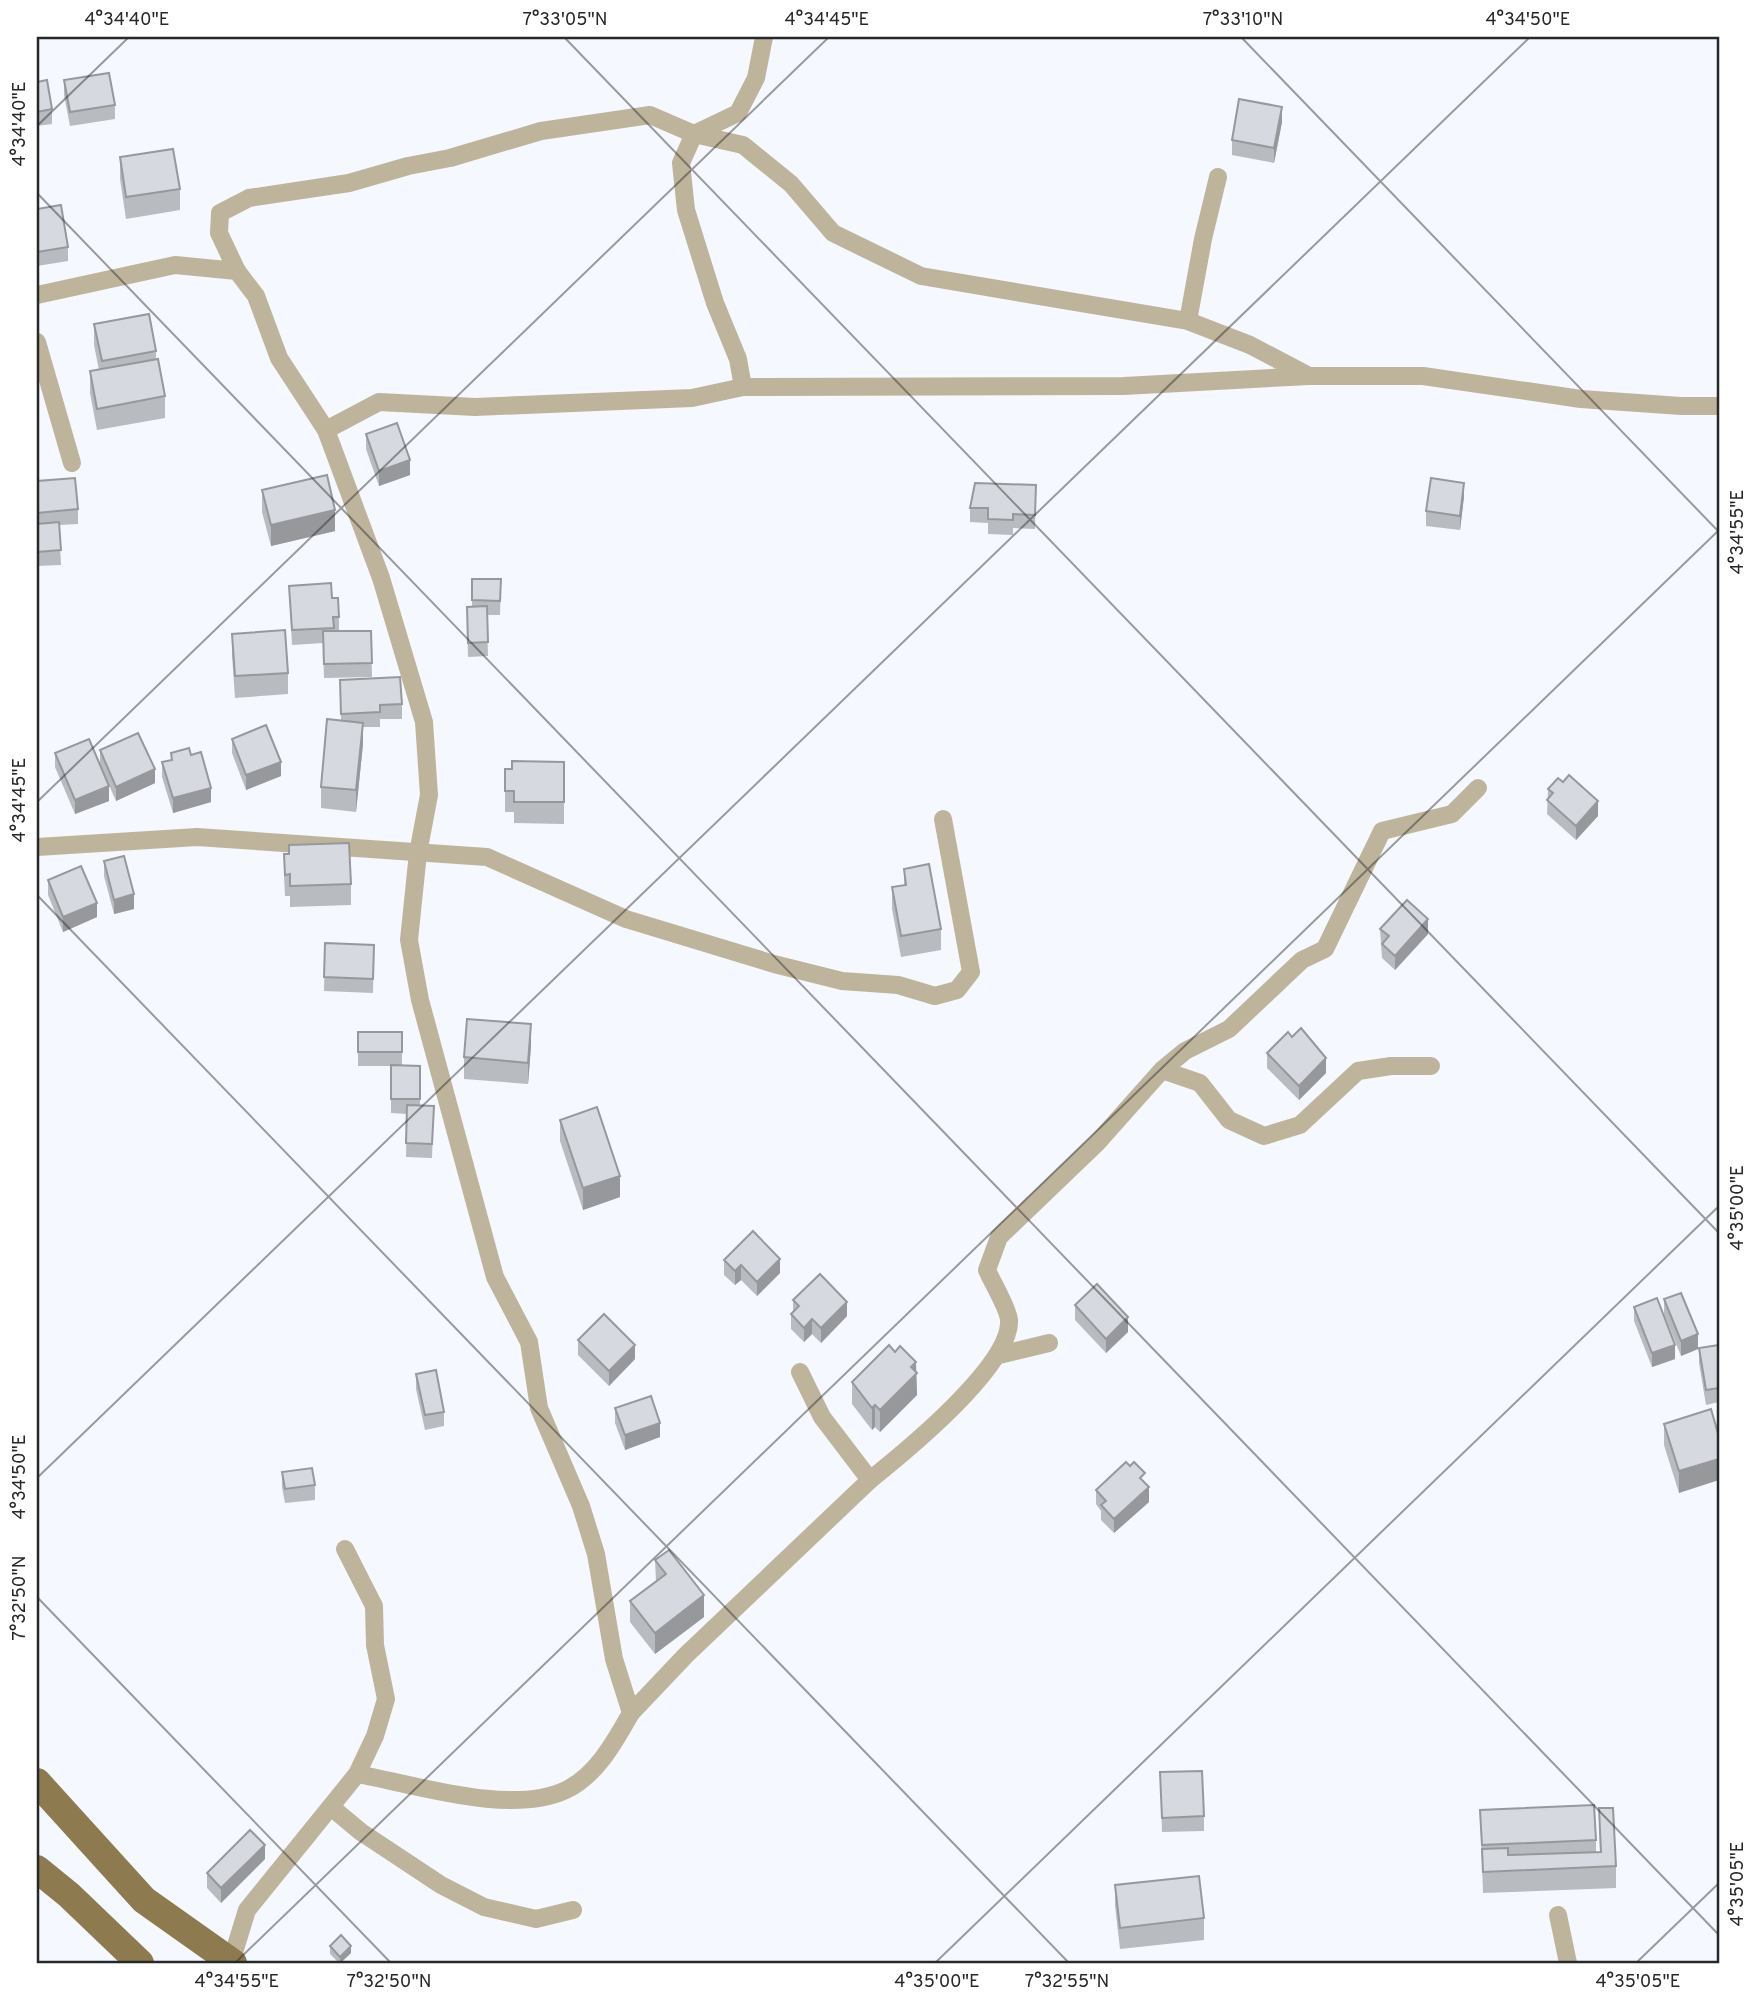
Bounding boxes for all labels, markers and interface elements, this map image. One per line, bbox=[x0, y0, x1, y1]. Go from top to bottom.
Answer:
text: 4°34'40"E bbox=[84, 9, 170, 32]
text: 7°33'05"N bbox=[522, 9, 608, 32]
text: 4°34'45"E bbox=[785, 9, 869, 32]
text: 7°33'10"N bbox=[1203, 9, 1283, 32]
text: 4°34'50"E bbox=[1485, 9, 1571, 32]
text: 4°34'40"E bbox=[9, 81, 32, 167]
text: 4°34'55"E bbox=[1727, 490, 1750, 574]
text: 4°34'45"E bbox=[9, 758, 32, 842]
text: 4°35'00"E bbox=[1727, 1165, 1750, 1251]
text: 4°34'50"E bbox=[9, 1434, 32, 1520]
text: 7°32'50"N bbox=[9, 1556, 32, 1640]
text: 4°35'05"E bbox=[1727, 1841, 1750, 1927]
text: 4°34'55"E bbox=[195, 1971, 279, 1994]
text: 7°32'50"N bbox=[347, 1971, 431, 1994]
text: 4°35'00"E bbox=[894, 1971, 980, 1994]
text: 7°32'55"N bbox=[1025, 1971, 1109, 1994]
text: 4°35'05"E bbox=[1595, 1971, 1681, 1994]

